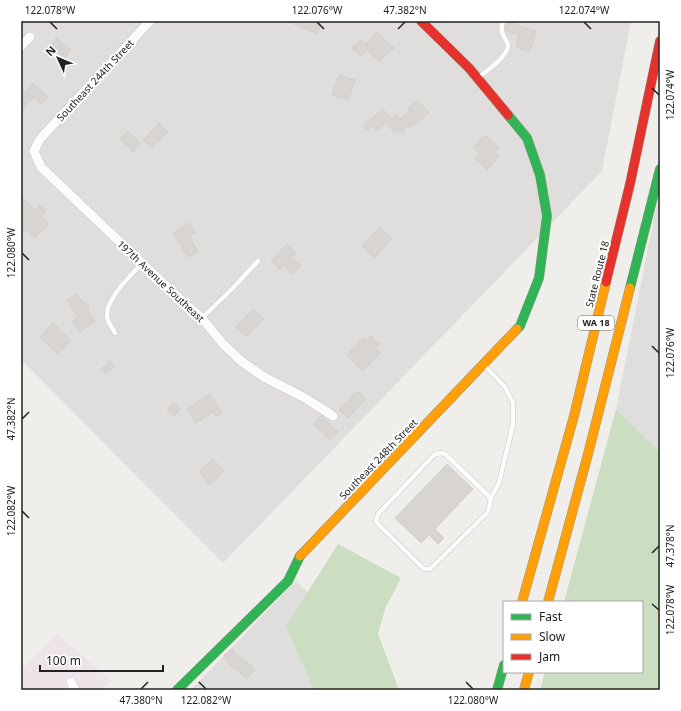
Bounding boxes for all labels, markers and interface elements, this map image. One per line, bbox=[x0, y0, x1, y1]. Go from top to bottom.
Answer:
text: 122.078°W bbox=[25, 3, 76, 17]
text: 122.076°W bbox=[292, 3, 343, 17]
text: 47.382°N bbox=[383, 3, 427, 17]
text: 122.074°W bbox=[559, 3, 610, 17]
street label: Southeast 244th Street bbox=[53, 36, 137, 124]
north arrow bbox=[38, 38, 78, 78]
text: N bbox=[42, 42, 59, 59]
text: 122.074°W bbox=[663, 69, 677, 120]
text: 122.080°W bbox=[4, 227, 18, 278]
street label: 197th Avenue Southeast bbox=[114, 237, 208, 325]
street label: State Route 18 bbox=[582, 239, 612, 309]
road number: WA 18 bbox=[578, 316, 614, 330]
text: 122.076°W bbox=[663, 327, 677, 378]
text: 47.382°N bbox=[4, 397, 18, 441]
street label: Southeast 248th Street bbox=[336, 415, 421, 502]
text: 122.082°W bbox=[4, 485, 18, 536]
text: 47.378°N bbox=[663, 524, 677, 568]
text: 122.078°W bbox=[663, 584, 677, 635]
legend bbox=[503, 601, 643, 673]
text: Fast bbox=[539, 608, 563, 625]
text: Slow bbox=[539, 628, 566, 645]
scale bar bbox=[40, 647, 163, 673]
text: Jam bbox=[538, 648, 560, 665]
text: 100 m bbox=[46, 652, 81, 669]
text: 47.380°N bbox=[119, 693, 163, 707]
text: 122.082°W bbox=[181, 693, 232, 707]
text: 122.080°W bbox=[448, 693, 499, 707]

